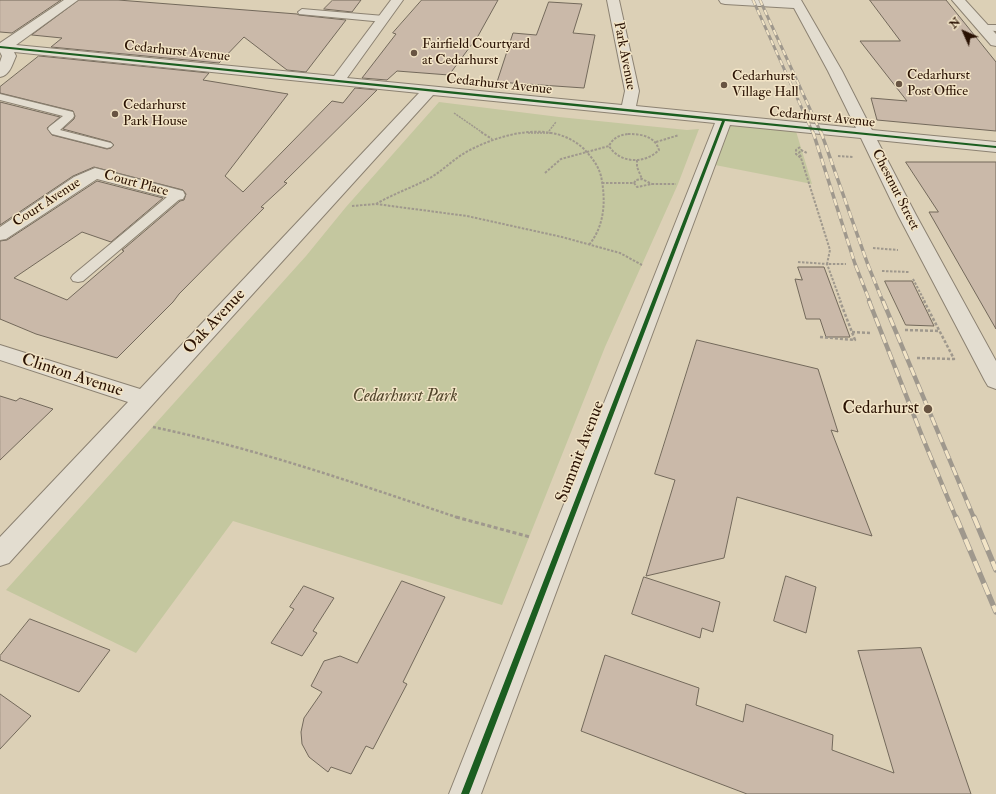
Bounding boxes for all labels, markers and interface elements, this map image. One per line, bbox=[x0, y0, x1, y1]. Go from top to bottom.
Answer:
north arrow bbox=[944, 12, 984, 52]
text: N bbox=[947, 15, 963, 31]
street label: Park Avenue bbox=[609, 21, 639, 91]
place label: Fairfield Courtyard at Cedarhurst bbox=[422, 37, 530, 70]
street label: Cedarhurst Avenue bbox=[123, 38, 231, 66]
marker: Fairfield Courtyard at Cedarhurst bbox=[409, 48, 419, 58]
place label: Cedarhurst Post Office bbox=[907, 68, 970, 100]
place label: Cedarhurst Village Hall bbox=[732, 69, 799, 102]
street label: Cedarhurst Avenue bbox=[445, 71, 553, 99]
marker: Cedarhurst Post Office bbox=[894, 79, 904, 89]
marker: Cedarhurst Village Hall bbox=[719, 80, 729, 90]
place label: Cedarhurst Park House bbox=[123, 98, 187, 130]
street label: Cedarhurst Avenue bbox=[768, 104, 876, 132]
marker: Cedarhurst Park House bbox=[110, 109, 120, 119]
street label: Chestnut Street bbox=[867, 147, 923, 233]
street label: Court Place bbox=[102, 167, 170, 201]
street label: Court Avenue bbox=[10, 175, 84, 231]
street label: Oak Avenue bbox=[180, 285, 250, 359]
street label: Clinton Avenue bbox=[19, 350, 125, 402]
park label: Cedarhurst Park bbox=[353, 387, 457, 407]
street label: Summit Avenue bbox=[552, 398, 610, 506]
place label: Cedarhurst bbox=[843, 399, 919, 419]
marker: Cedarhurst bbox=[922, 403, 934, 415]

